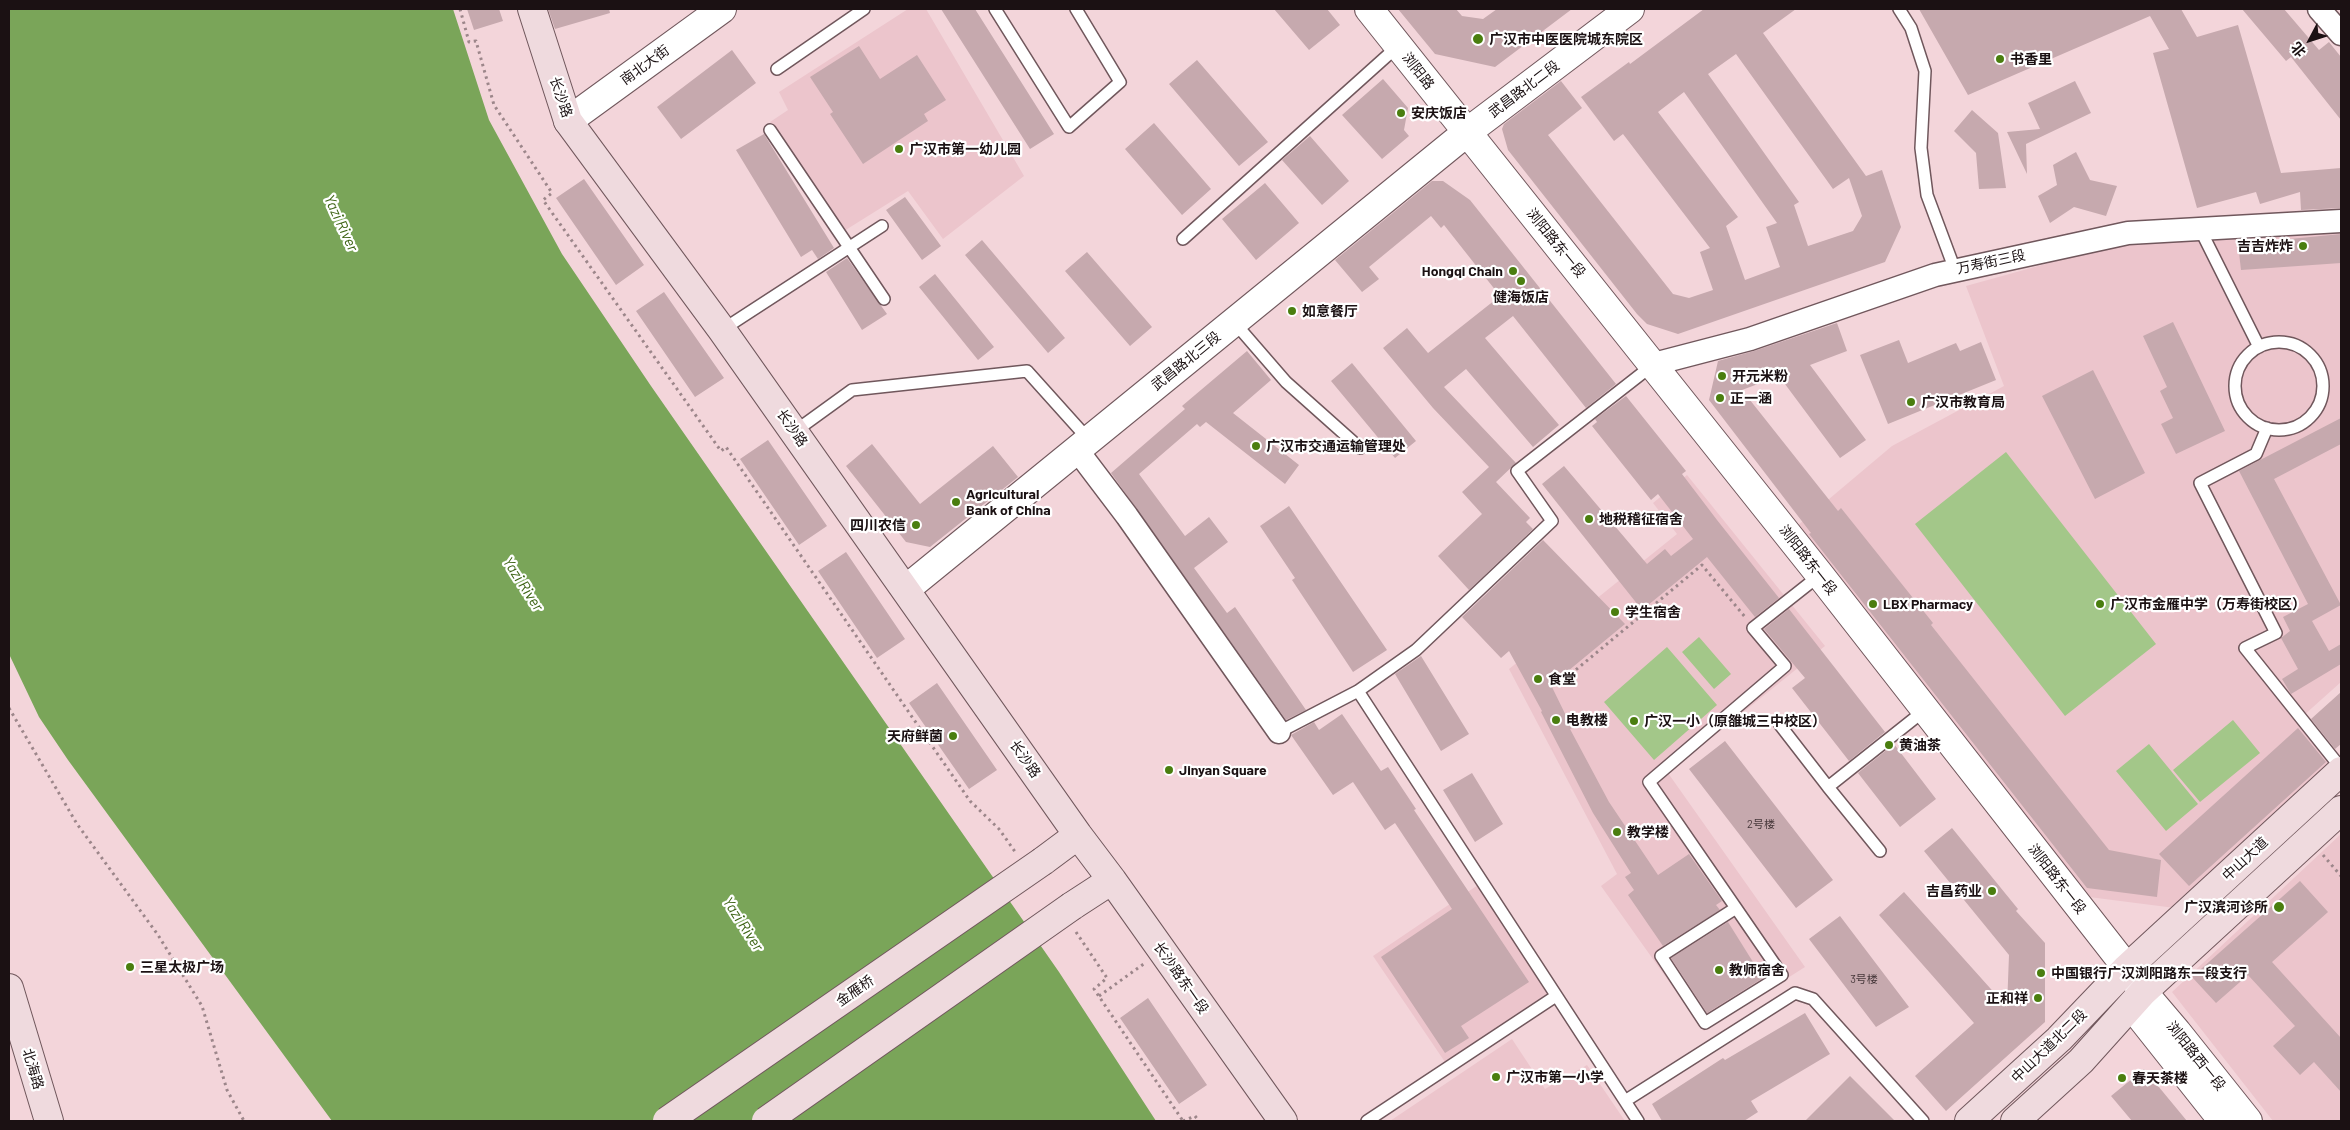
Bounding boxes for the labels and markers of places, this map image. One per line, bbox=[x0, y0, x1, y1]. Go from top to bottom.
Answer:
place label: 广汉市中医医院城东院区 bbox=[1489, 31, 1643, 47]
marker: 广汉市中医医院城东院区 bbox=[1471, 32, 1485, 46]
place label: 书香里 bbox=[2010, 51, 2052, 67]
marker: 书香里 bbox=[1994, 53, 2006, 65]
place label: 安庆饭店 bbox=[1411, 105, 1467, 121]
marker: 安庆饭店 bbox=[1395, 107, 1407, 119]
place label: 广汉市第一幼儿园 bbox=[909, 141, 1021, 157]
marker: 广汉市第一幼儿园 bbox=[893, 143, 905, 155]
place label: 吉吉炸炸 bbox=[2237, 238, 2293, 254]
marker: 吉吉炸炸 bbox=[2297, 240, 2309, 252]
place label: Hongqi Chain bbox=[1422, 263, 1503, 279]
marker: Hongqi Chain bbox=[1507, 265, 1519, 277]
marker: 健海饭店 bbox=[1515, 275, 1527, 287]
place label: 健海饭店 bbox=[1493, 289, 1549, 305]
place label: 如意餐厅 bbox=[1302, 303, 1358, 319]
marker: 如意餐厅 bbox=[1286, 305, 1298, 317]
place label: 开元米粉 bbox=[1732, 368, 1788, 384]
marker: 开元米粉 bbox=[1716, 370, 1728, 382]
place label: 正一涵 bbox=[1730, 390, 1772, 406]
marker: 正一涵 bbox=[1714, 392, 1726, 404]
place label: 广汉市教育局 bbox=[1921, 394, 2005, 410]
marker: 广汉市教育局 bbox=[1905, 396, 1917, 408]
place label: 广汉市交通运输管理处 bbox=[1266, 438, 1406, 454]
marker: 广汉市交通运输管理处 bbox=[1250, 440, 1262, 452]
place label: Agricultural Bank of China bbox=[966, 486, 1051, 518]
marker: Agricultural Bank of China bbox=[950, 496, 962, 508]
place label: 地税稽征宿舍 bbox=[1599, 511, 1683, 527]
marker: 地税稽征宿舍 bbox=[1583, 513, 1595, 525]
place label: 四川农信 bbox=[850, 517, 906, 533]
marker: 四川农信 bbox=[910, 519, 922, 531]
place label: LBX Pharmacy bbox=[1883, 596, 1973, 612]
place label: 广汉市金雁中学（万寿街校区） bbox=[2110, 596, 2306, 612]
marker: LBX Pharmacy bbox=[1867, 598, 1879, 610]
marker: 广汉市金雁中学（万寿街校区） bbox=[2094, 598, 2106, 610]
place label: 学生宿舍 bbox=[1625, 604, 1681, 620]
marker: 学生宿舍 bbox=[1609, 606, 1621, 618]
place label: 食堂 bbox=[1548, 671, 1576, 687]
marker: 食堂 bbox=[1532, 673, 1544, 685]
place label: 电教楼 bbox=[1566, 712, 1608, 728]
place label: 广汉一小（原雒城三中校区） bbox=[1644, 713, 1826, 729]
marker: 电教楼 bbox=[1550, 714, 1562, 726]
marker: 广汉一小（原雒城三中校区） bbox=[1628, 715, 1640, 727]
place label: 天府鲜菌 bbox=[887, 728, 943, 744]
marker: 天府鲜菌 bbox=[947, 730, 959, 742]
place label: 黄油茶 bbox=[1899, 737, 1941, 753]
marker: 黄油茶 bbox=[1883, 739, 1895, 751]
place label: Jinyan Square bbox=[1179, 762, 1267, 778]
marker: Jinyan Square bbox=[1163, 764, 1175, 776]
place label: 教学楼 bbox=[1627, 824, 1669, 840]
marker: 教学楼 bbox=[1611, 826, 1623, 838]
place label: 吉昌药业 bbox=[1926, 883, 1982, 899]
marker: 吉昌药业 bbox=[1986, 885, 1998, 897]
place label: 广汉滨河诊所 bbox=[2184, 899, 2268, 915]
marker: 广汉滨河诊所 bbox=[2272, 900, 2286, 914]
place label: 三星太极广场 bbox=[140, 959, 224, 975]
marker: 三星太极广场 bbox=[124, 961, 136, 973]
place label: 教师宿舍 bbox=[1729, 962, 1785, 978]
marker: 教师宿舍 bbox=[1713, 964, 1725, 976]
place label: 中国银行广汉浏阳路东一段支行 bbox=[2051, 965, 2247, 981]
marker: 中国银行广汉浏阳路东一段支行 bbox=[2035, 967, 2047, 979]
place label: 正和祥 bbox=[1986, 990, 2028, 1006]
marker: 正和祥 bbox=[2032, 992, 2044, 1004]
place label: 广汉市第一小学 bbox=[1506, 1069, 1604, 1085]
place label: 春天茶楼 bbox=[2132, 1070, 2188, 1086]
marker: 广汉市第一小学 bbox=[1490, 1071, 1502, 1083]
marker: 春天茶楼 bbox=[2116, 1072, 2128, 1084]

